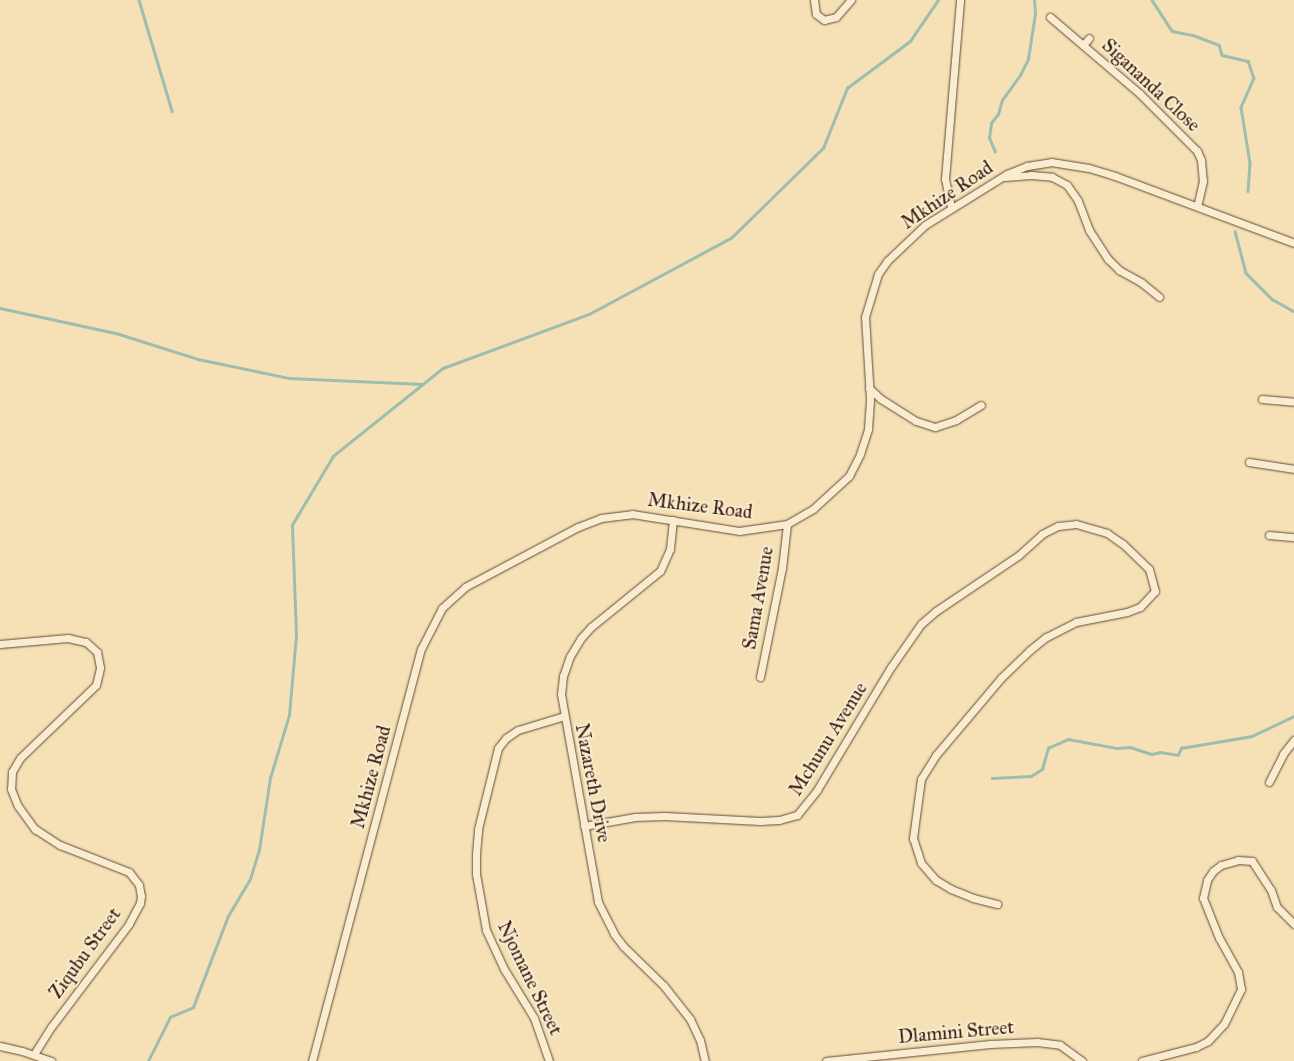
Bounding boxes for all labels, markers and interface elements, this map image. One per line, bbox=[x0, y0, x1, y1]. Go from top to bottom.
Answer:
street label: Sigananda Close bbox=[1097, 34, 1205, 136]
street label: Mkhize Road bbox=[897, 156, 997, 234]
street label: Mkhize Road bbox=[646, 488, 754, 524]
street label: Sama Avenue bbox=[738, 545, 778, 651]
street label: Mchunu Avenue bbox=[784, 678, 872, 800]
street label: Nazareth Drive bbox=[570, 722, 616, 844]
street label: Mkhize Road bbox=[346, 723, 396, 831]
street label: Ziqubu Street bbox=[44, 903, 126, 1003]
street label: Njomane Street bbox=[493, 917, 567, 1039]
street label: Dlamini Street bbox=[897, 1016, 1015, 1048]

